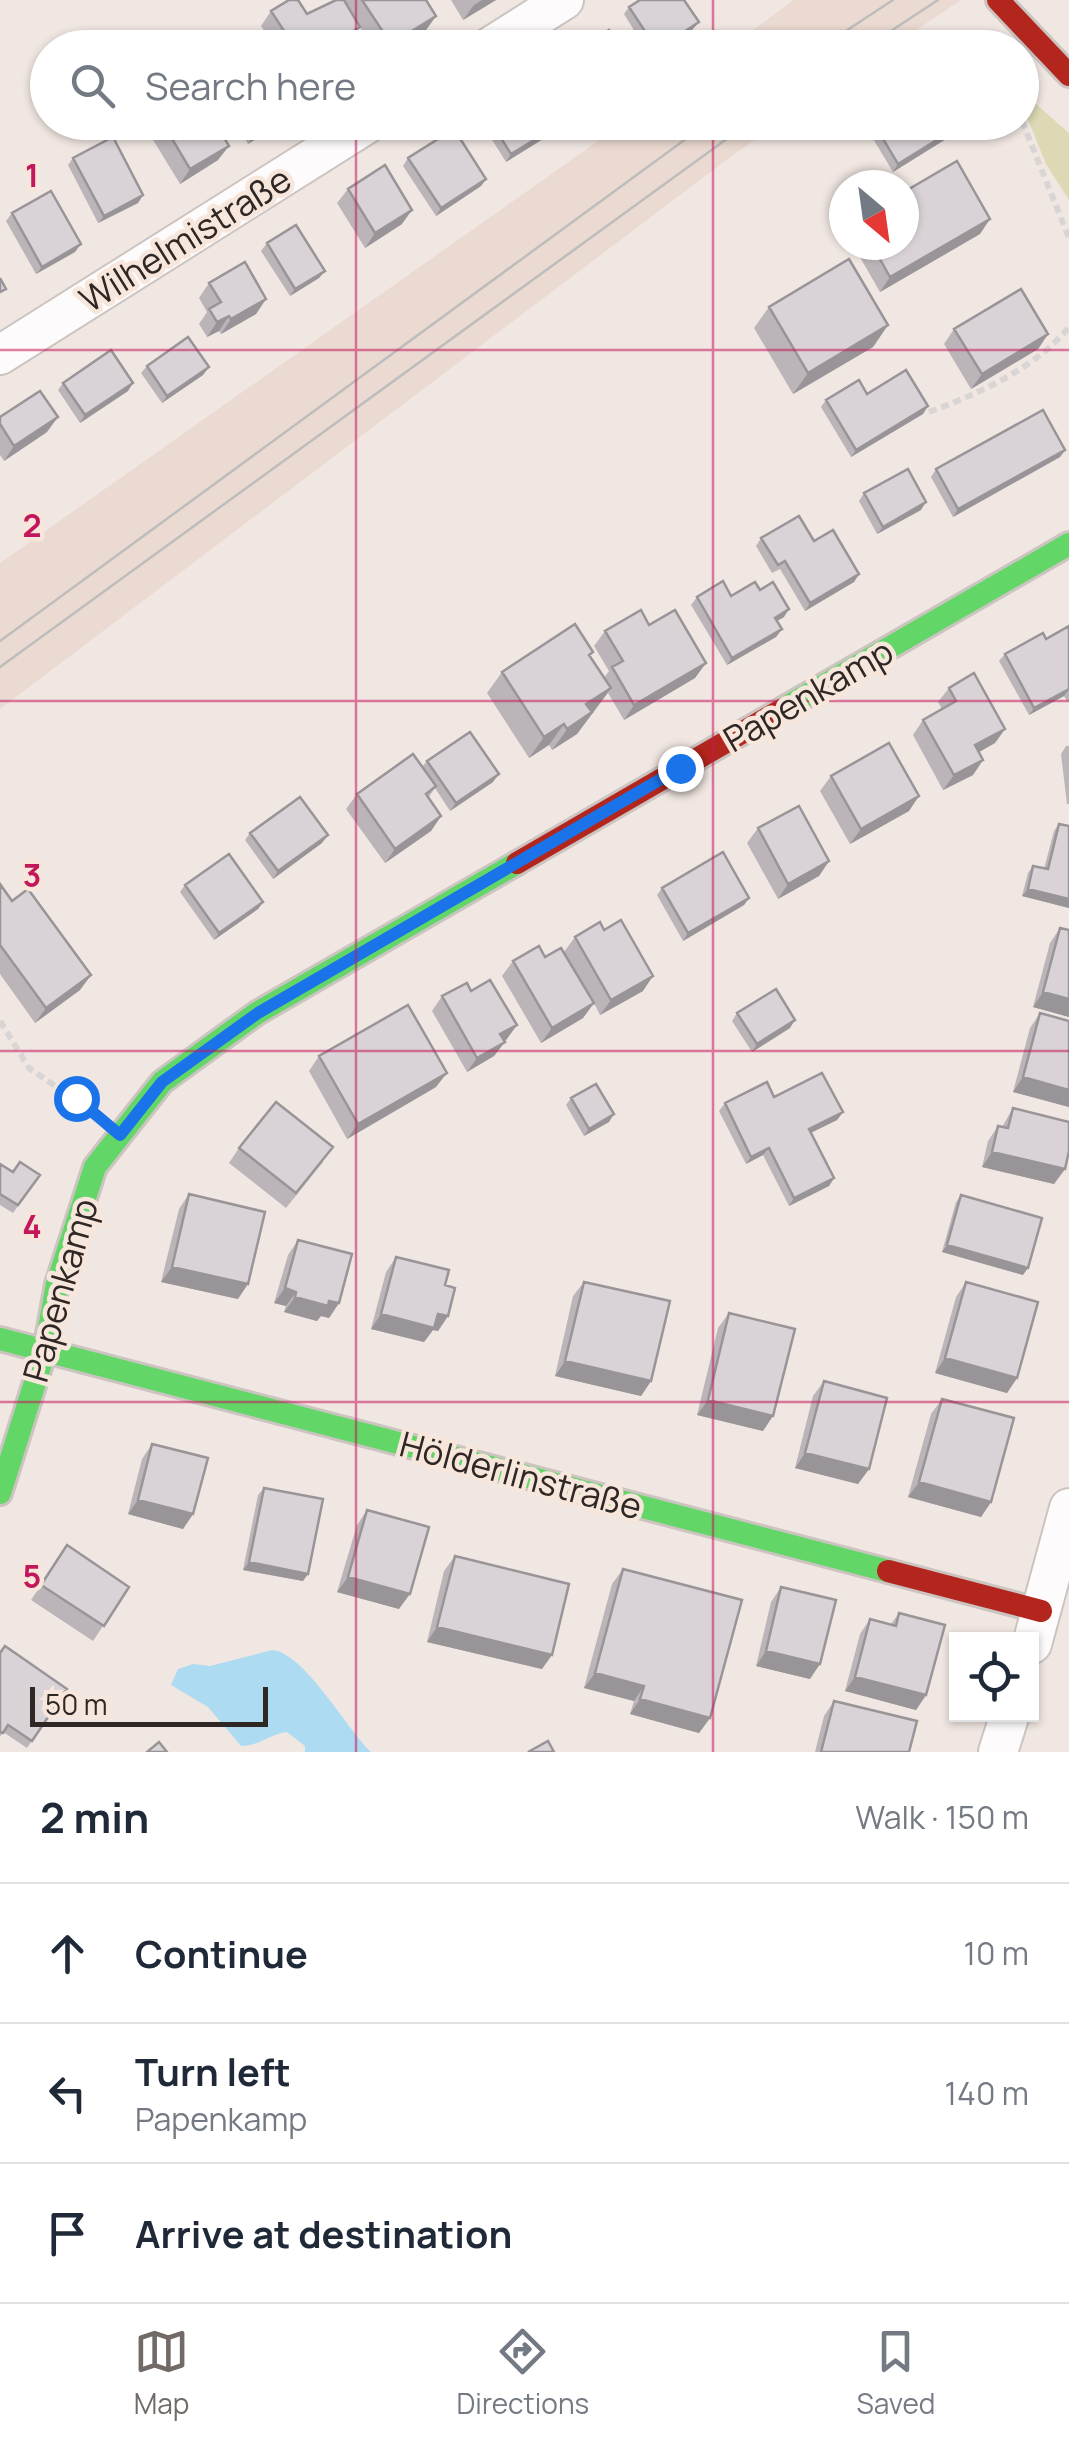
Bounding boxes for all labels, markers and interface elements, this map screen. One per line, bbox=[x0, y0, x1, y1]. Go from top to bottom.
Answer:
search box bbox=[30, 30, 1039, 140]
icon: search bbox=[65, 58, 120, 113]
text: Search here bbox=[145, 59, 356, 111]
text: 1 bbox=[25, 153, 39, 197]
street label: Wilhelmistraße bbox=[70, 155, 300, 323]
north arrow bbox=[829, 170, 919, 260]
text: 2 bbox=[22, 503, 42, 547]
street label: Papenkamp bbox=[714, 627, 902, 763]
route end bbox=[658, 746, 704, 792]
text: 3 bbox=[23, 853, 41, 897]
route start bbox=[54, 1076, 100, 1122]
street label: Papenkamp bbox=[11, 1193, 109, 1387]
text: 4 bbox=[22, 1204, 42, 1248]
street label: Hölderlinstraße bbox=[395, 1420, 647, 1530]
text: 5 bbox=[23, 1554, 41, 1598]
map controls bbox=[949, 1632, 1039, 1722]
button: locate bbox=[949, 1632, 1039, 1722]
scale bar bbox=[30, 1682, 268, 1726]
text: 50 m bbox=[45, 1685, 108, 1723]
text: 2 min bbox=[40, 1788, 149, 1846]
text: Walk · 150 m bbox=[855, 1795, 1029, 1839]
icon: ahead bbox=[40, 1926, 95, 1981]
text: Continue bbox=[135, 1927, 308, 1979]
text: 10 m bbox=[963, 1931, 1029, 1975]
text: Turn left bbox=[135, 2045, 291, 2097]
icon: left bbox=[40, 2066, 95, 2121]
text: 140 m bbox=[945, 2071, 1029, 2115]
text: Papenkamp bbox=[135, 2097, 307, 2141]
icon: arrive bbox=[40, 2206, 95, 2261]
text: Arrive at destination bbox=[135, 2207, 512, 2259]
tab: Map bbox=[134, 2324, 189, 2422]
tab: Directions bbox=[457, 2324, 589, 2422]
tab: Saved bbox=[856, 2324, 935, 2422]

